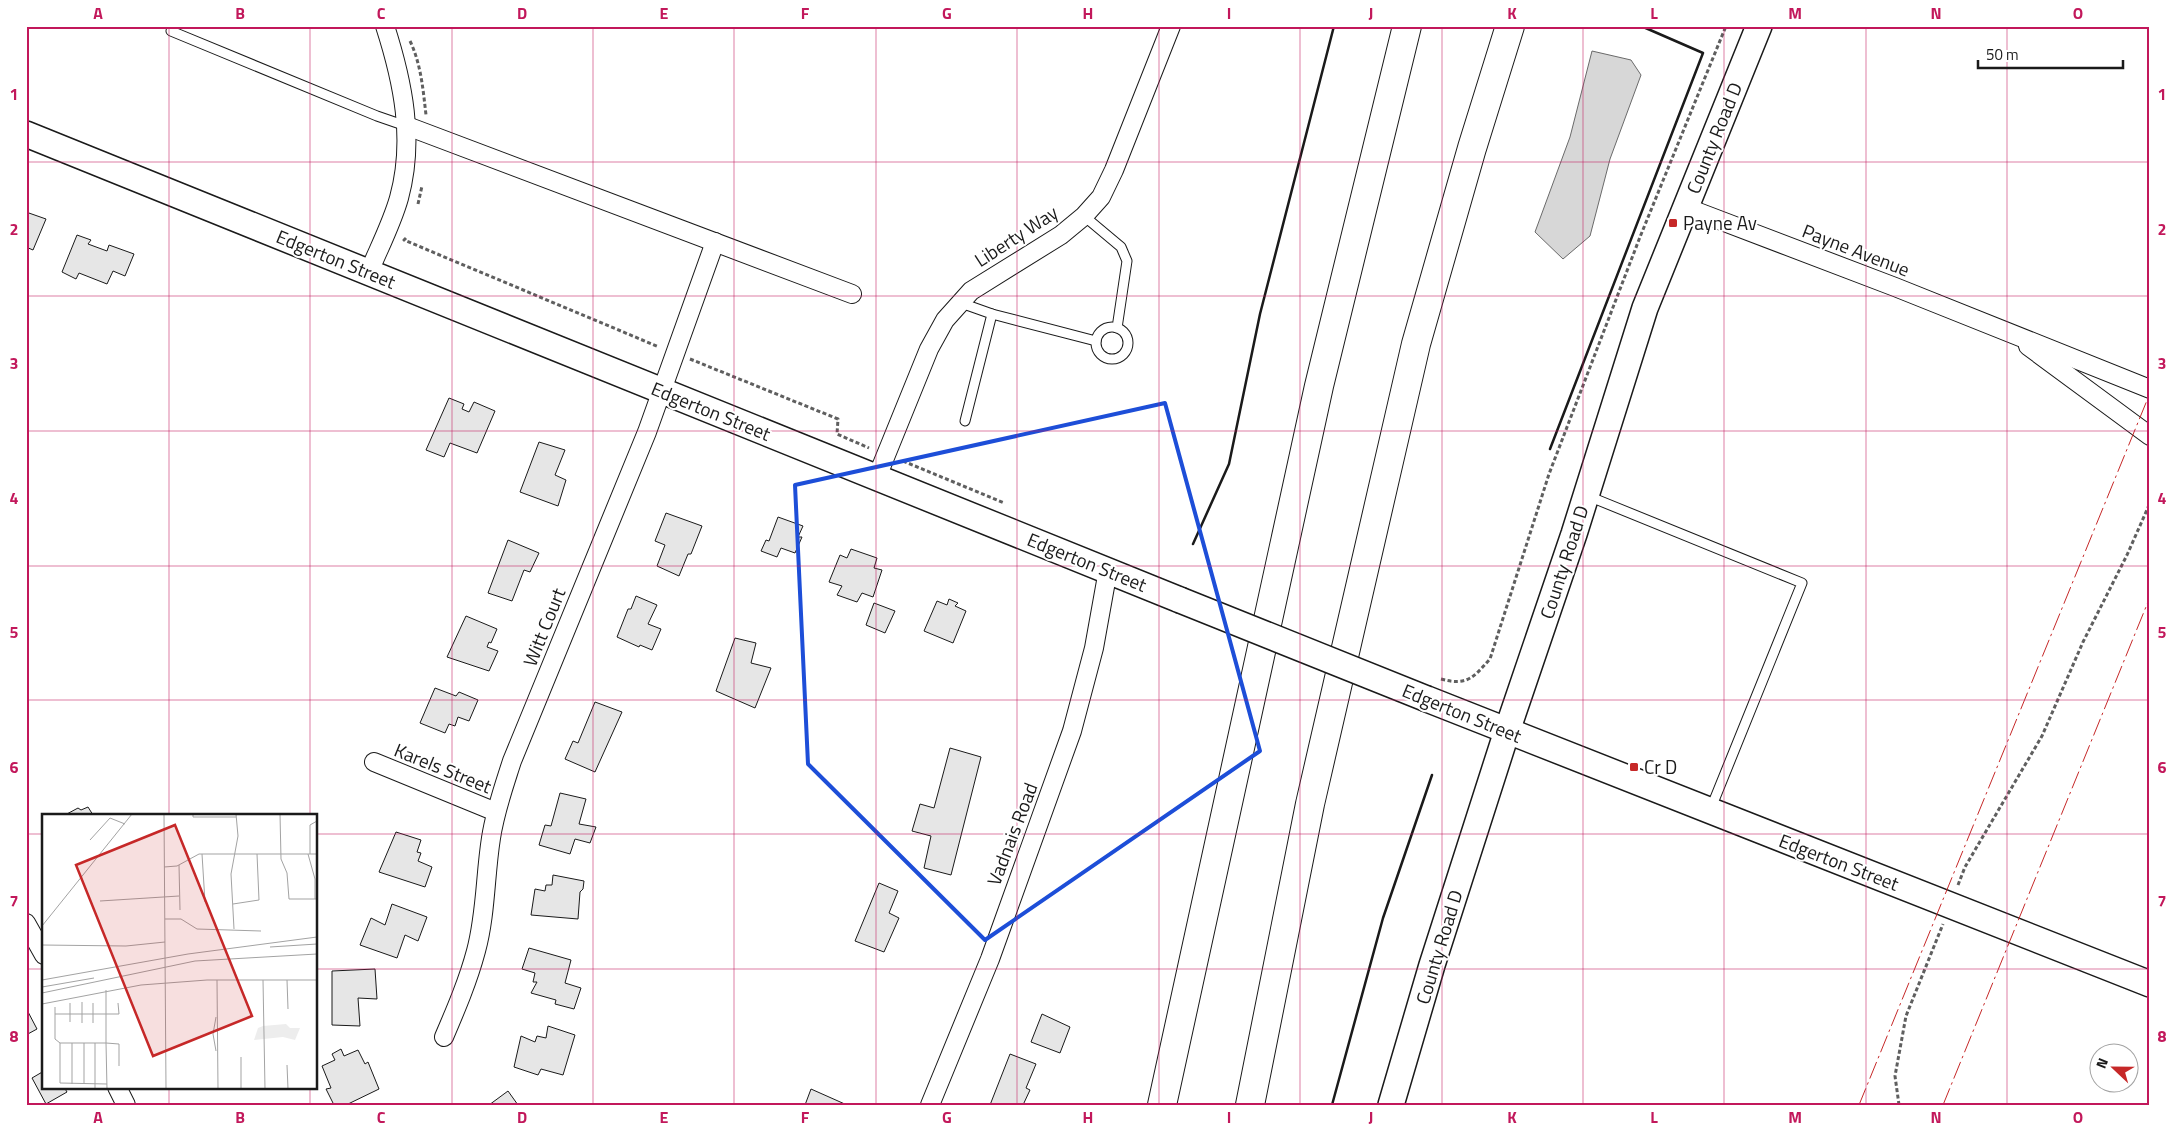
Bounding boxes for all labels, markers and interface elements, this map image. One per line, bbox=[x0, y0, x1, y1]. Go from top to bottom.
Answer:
text: A bbox=[93, 1, 103, 25]
text: B bbox=[235, 1, 245, 25]
text: C bbox=[377, 1, 386, 25]
text: D bbox=[517, 1, 527, 25]
text: E bbox=[660, 1, 669, 25]
text: F bbox=[801, 1, 810, 25]
text: G bbox=[942, 1, 952, 25]
text: H bbox=[1083, 1, 1093, 25]
text: I bbox=[1227, 1, 1231, 25]
text: J bbox=[1369, 1, 1373, 25]
text: K bbox=[1507, 1, 1517, 25]
text: L bbox=[1650, 1, 1658, 25]
text: M bbox=[1788, 1, 1802, 25]
text: N bbox=[1930, 1, 1942, 25]
text: O bbox=[2073, 1, 2083, 25]
scale bar bbox=[1978, 38, 2124, 70]
text: 50 m bbox=[1986, 43, 2019, 66]
street label: County Road D bbox=[1678, 78, 1749, 198]
text: 1 bbox=[10, 82, 18, 106]
text: 1 bbox=[2158, 82, 2166, 106]
street label: Liberty Way bbox=[968, 198, 1063, 274]
place label: Payne Av bbox=[1683, 208, 1757, 237]
street label: Payne Avenue bbox=[1798, 216, 1914, 283]
text: 2 bbox=[10, 217, 18, 241]
marker: Payne Av bbox=[1667, 217, 1679, 229]
text: 2 bbox=[2158, 217, 2166, 241]
street label: Edgerton Street bbox=[272, 221, 401, 296]
text: 3 bbox=[10, 351, 18, 375]
text: 3 bbox=[2158, 351, 2166, 375]
street label: Edgerton Street bbox=[647, 373, 776, 448]
text: 4 bbox=[10, 486, 19, 510]
text: 4 bbox=[2158, 486, 2167, 510]
street label: County Road D bbox=[1531, 501, 1596, 622]
street label: Edgerton Street bbox=[1023, 524, 1152, 599]
street label: Witt Court bbox=[515, 583, 572, 670]
text: 5 bbox=[10, 620, 19, 644]
text: 5 bbox=[2158, 620, 2167, 644]
street label: Edgerton Street bbox=[1398, 675, 1527, 750]
street label: Karels Street bbox=[390, 735, 497, 800]
place label: Cr D bbox=[1644, 752, 1677, 781]
text: 6 bbox=[10, 755, 19, 779]
text: 6 bbox=[2158, 755, 2167, 779]
marker: Cr D bbox=[1628, 761, 1640, 773]
street label: Vadnais Road bbox=[979, 778, 1044, 890]
inset map bbox=[42, 814, 318, 1088]
street label: Edgerton Street bbox=[1775, 825, 1904, 898]
street label: County Road D bbox=[1407, 886, 1470, 1008]
text: 7 bbox=[10, 889, 18, 913]
text: 7 bbox=[2158, 889, 2166, 913]
text: 8 bbox=[10, 1024, 19, 1048]
text: 8 bbox=[2158, 1024, 2167, 1048]
north arrow bbox=[2088, 1044, 2138, 1094]
text: N bbox=[2090, 1055, 2113, 1071]
text: A bbox=[93, 1105, 103, 1129]
text: B bbox=[235, 1105, 245, 1129]
text: C bbox=[377, 1105, 386, 1129]
text: D bbox=[517, 1105, 527, 1129]
text: E bbox=[660, 1105, 669, 1129]
text: F bbox=[801, 1105, 810, 1129]
text: G bbox=[942, 1105, 952, 1129]
text: H bbox=[1083, 1105, 1093, 1129]
text: I bbox=[1227, 1105, 1231, 1129]
text: J bbox=[1369, 1105, 1373, 1129]
text: K bbox=[1507, 1105, 1517, 1129]
text: L bbox=[1650, 1105, 1658, 1129]
text: M bbox=[1788, 1105, 1802, 1129]
text: N bbox=[1930, 1105, 1942, 1129]
text: O bbox=[2073, 1105, 2083, 1129]

